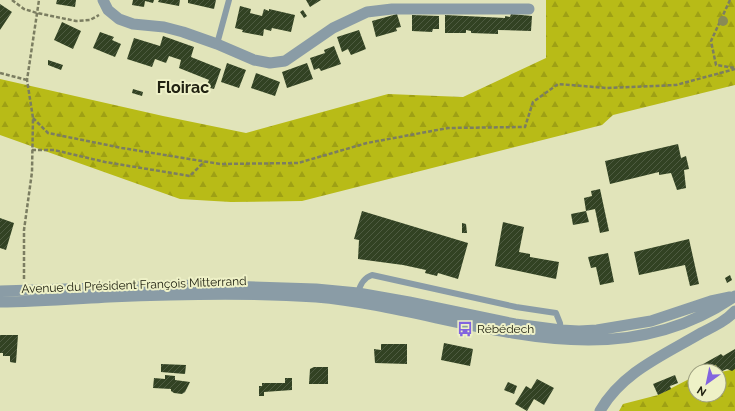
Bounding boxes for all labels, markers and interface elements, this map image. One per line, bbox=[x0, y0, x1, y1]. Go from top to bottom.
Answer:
district label: Floirac bbox=[157, 78, 209, 97]
street label: Avenue du Président François Mitterrand bbox=[21, 274, 247, 296]
bus stop icon: Rébédech bbox=[456, 320, 474, 338]
place label: Rébédech bbox=[477, 322, 534, 336]
north arrow bbox=[687, 363, 727, 403]
text: N bbox=[695, 383, 709, 399]

